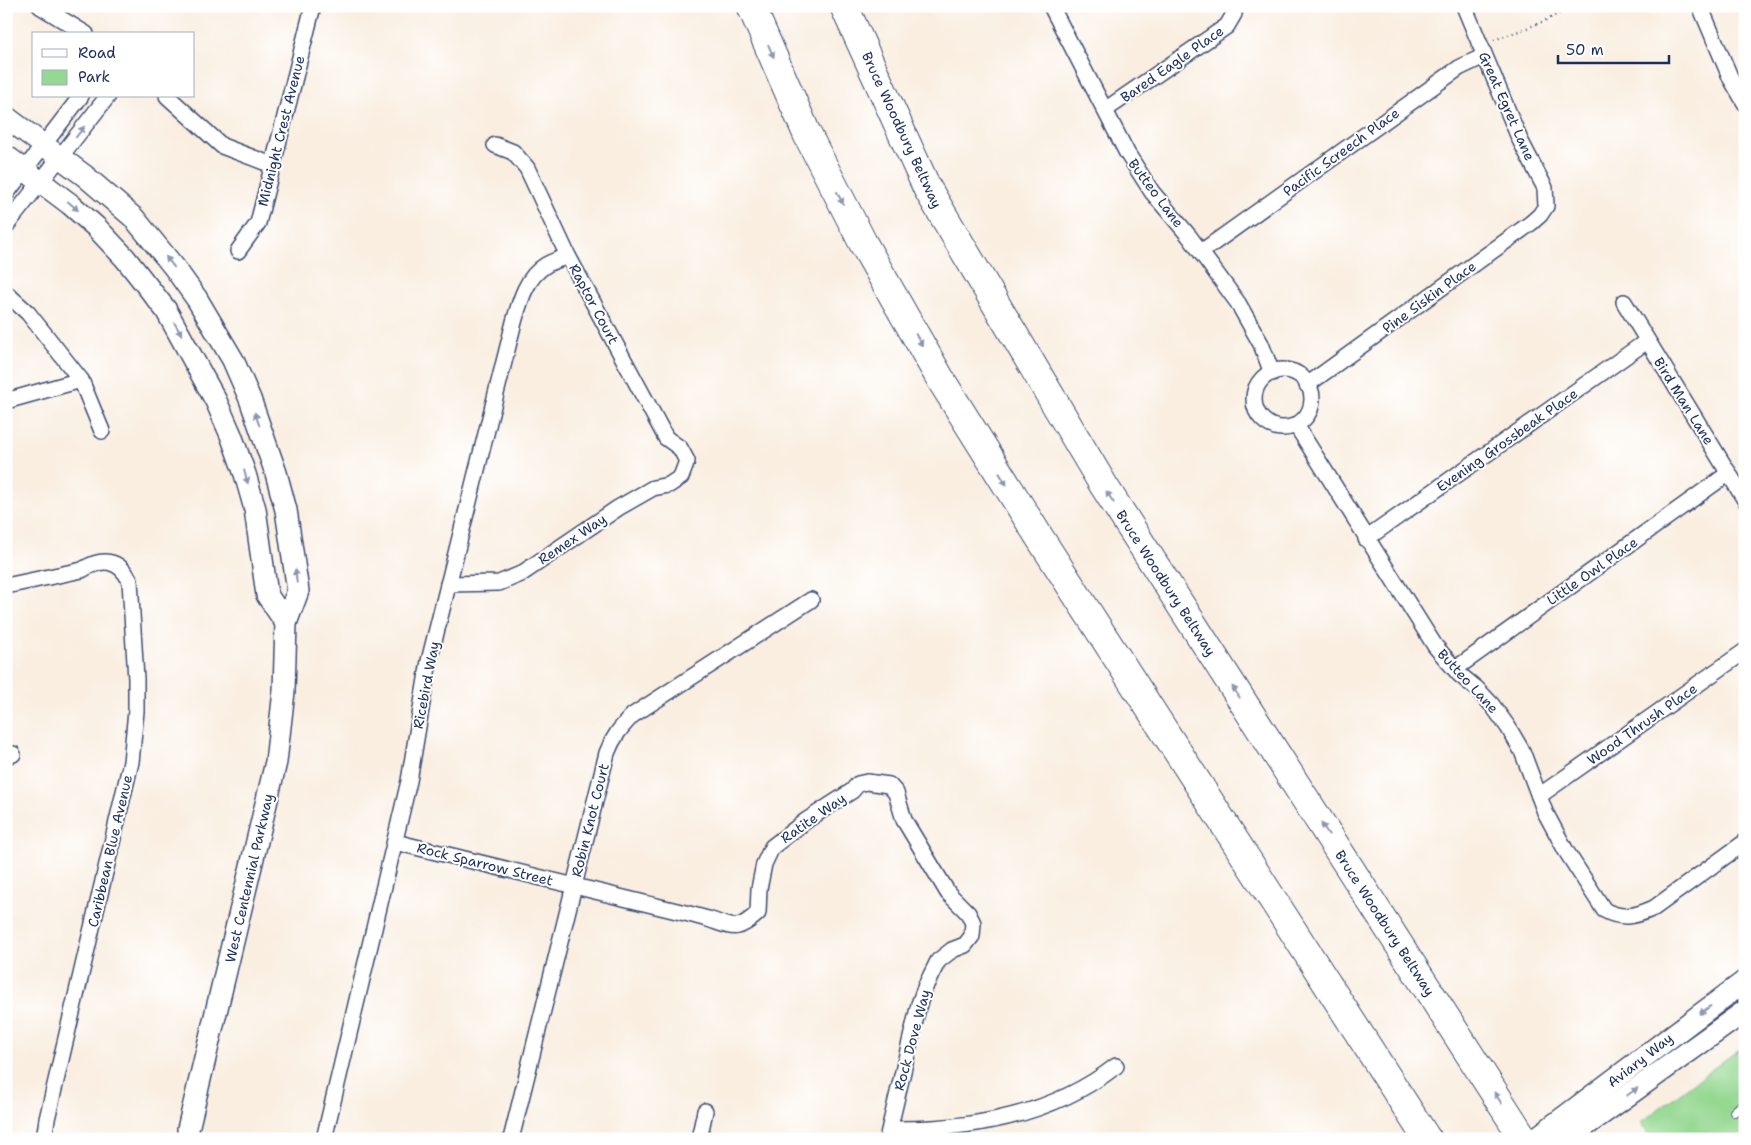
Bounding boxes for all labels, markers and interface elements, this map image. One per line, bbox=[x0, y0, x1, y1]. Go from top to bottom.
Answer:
street label: Bared Eagle Place bbox=[1117, 22, 1227, 106]
legend bbox=[32, 32, 195, 98]
scale bar bbox=[1558, 32, 1670, 64]
text: 50 m bbox=[1566, 40, 1604, 60]
text: Road bbox=[78, 43, 116, 63]
one-way arrow bbox=[767, 44, 775, 58]
street label: Bruce Woodbury Beltway bbox=[858, 49, 946, 211]
street label: Great Egret Lane bbox=[1475, 49, 1539, 163]
street label: Midnight Crest Avenue bbox=[254, 54, 308, 208]
text: Park bbox=[78, 67, 110, 87]
street label: Pacific Screech Place bbox=[1279, 104, 1403, 200]
one-way arrow bbox=[74, 126, 85, 139]
street label: Butteo Lane bbox=[1124, 155, 1188, 231]
one-way arrow bbox=[836, 191, 844, 205]
one-way arrow bbox=[66, 201, 79, 212]
one-way arrow bbox=[165, 256, 176, 269]
street label: Pine Siskin Place bbox=[1379, 257, 1480, 337]
street label: Raptor Court bbox=[565, 261, 623, 347]
one-way arrow bbox=[173, 323, 182, 336]
one-way arrow bbox=[914, 334, 923, 347]
street label: Bird Man Lane bbox=[1650, 354, 1718, 448]
street label: Evening Grossbeak Place bbox=[1433, 384, 1581, 496]
one-way arrow bbox=[253, 411, 261, 426]
one-way arrow bbox=[242, 469, 250, 484]
one-way arrow bbox=[998, 472, 1008, 485]
one-way arrow bbox=[1106, 490, 1115, 504]
street label: Bruce Woodbury Beltway bbox=[1112, 507, 1220, 659]
street label: Remex Way bbox=[534, 510, 610, 568]
street label: Little Owl Place bbox=[1543, 533, 1641, 609]
one-way arrow bbox=[292, 568, 300, 584]
street label: Ricebird Way bbox=[409, 640, 443, 730]
street label: Butteo Lane bbox=[1434, 645, 1502, 717]
street label: Wood Thrush Place bbox=[1584, 679, 1701, 769]
one-way arrow bbox=[1232, 686, 1241, 699]
street label: Robin Knot Court bbox=[567, 761, 613, 879]
street label: Caribbean Blue Avenue bbox=[84, 773, 136, 929]
street label: Ratite Way bbox=[777, 789, 849, 847]
street label: West Centennial Parkway bbox=[221, 792, 277, 964]
one-way arrow bbox=[1320, 822, 1329, 836]
street label: Rock Sparrow Street bbox=[415, 838, 555, 890]
street label: Bruce Woodbury Beltway bbox=[1331, 847, 1439, 999]
street label: Rock Dove Way bbox=[890, 987, 934, 1093]
one-way arrow bbox=[1698, 1005, 1712, 1015]
street label: Aviary Way bbox=[1604, 1029, 1676, 1091]
one-way arrow bbox=[1626, 1087, 1639, 1097]
one-way arrow bbox=[1493, 1091, 1503, 1104]

